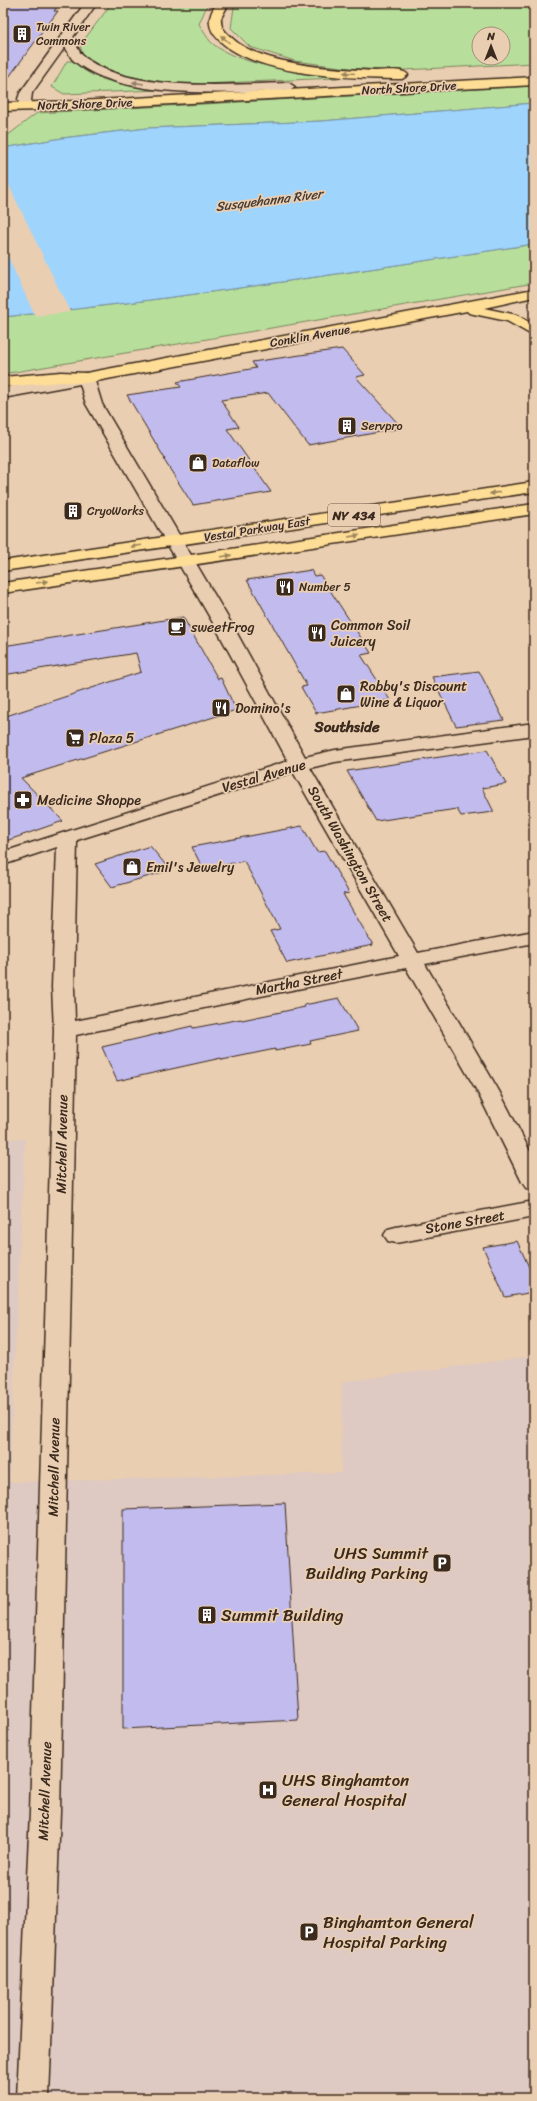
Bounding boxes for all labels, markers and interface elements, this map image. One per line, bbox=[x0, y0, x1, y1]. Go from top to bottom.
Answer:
place label: Twin River Commons bbox=[36, 16, 91, 52]
building icon: Twin River Commons bbox=[11, 23, 33, 45]
north arrow bbox=[471, 26, 511, 66]
text: N bbox=[486, 27, 495, 46]
one-way arrow bbox=[220, 35, 230, 44]
one-way arrow bbox=[343, 69, 355, 76]
street label: North Shore Drive bbox=[361, 75, 457, 101]
one-way arrow bbox=[132, 80, 144, 86]
street label: North Shore Drive bbox=[37, 91, 133, 117]
water label: Susquehanna River bbox=[214, 182, 326, 218]
street label: Conklin Avenue bbox=[268, 318, 352, 354]
building icon: Servpro bbox=[336, 415, 358, 437]
place label: Servpro bbox=[361, 415, 403, 437]
shop icon: Dataflow bbox=[187, 452, 209, 474]
place label: Dataflow bbox=[212, 452, 260, 474]
one-way arrow bbox=[489, 490, 502, 496]
building icon: CryoWorks bbox=[62, 500, 84, 522]
place label: CryoWorks bbox=[87, 500, 145, 522]
road number: NY 434 bbox=[328, 504, 380, 526]
street label: Vestal Parkway East bbox=[202, 510, 313, 548]
one-way arrow bbox=[348, 533, 360, 539]
one-way arrow bbox=[130, 543, 142, 549]
one-way arrow bbox=[220, 553, 232, 559]
restaurant icon: Number 5 bbox=[274, 576, 296, 598]
place label: Number 5 bbox=[299, 576, 351, 598]
one-way arrow bbox=[35, 579, 48, 585]
place label: Common Soil Juicery bbox=[330, 613, 411, 654]
place label: sweetFrog bbox=[190, 615, 255, 640]
cafe icon: sweetFrog bbox=[166, 616, 188, 638]
restaurant icon: Common Soil Juicery bbox=[306, 622, 328, 644]
place label: Robby's Discount Wine & Liquor bbox=[360, 674, 467, 715]
shop icon: Robby's Discount Wine & Liquor bbox=[335, 683, 357, 705]
place label: Domino's bbox=[235, 696, 291, 721]
restaurant icon: Domino's bbox=[210, 697, 232, 719]
district label: Southside bbox=[313, 714, 380, 740]
place label: Plaza 5 bbox=[89, 726, 135, 751]
supermarket icon: Plaza 5 bbox=[64, 727, 86, 749]
street label: Vestal Avenue bbox=[219, 752, 309, 800]
street label: South Washington Street bbox=[300, 781, 400, 927]
place label: Medicine Shoppe bbox=[37, 788, 141, 813]
pharmacy icon: Medicine Shoppe bbox=[12, 789, 34, 811]
place label: Emil's Jewelry bbox=[146, 855, 235, 880]
shop icon: Emil's Jewelry bbox=[121, 856, 143, 878]
street label: Martha Street bbox=[253, 961, 346, 1003]
street label: Mitchell Avenue bbox=[49, 1094, 75, 1194]
street label: Stone Street bbox=[423, 1203, 507, 1241]
street label: Mitchell Avenue bbox=[41, 1417, 67, 1517]
place label: UHS Summit Building Parking bbox=[305, 1538, 429, 1588]
parking icon: UHS Summit Building Parking bbox=[431, 1552, 453, 1574]
place label: Summit Building bbox=[221, 1600, 344, 1630]
building icon: Summit Building bbox=[196, 1604, 218, 1626]
street label: Mitchell Avenue bbox=[31, 1741, 59, 1841]
place label: UHS Binghamton General Hospital bbox=[282, 1765, 409, 1815]
hospital icon: UHS Binghamton General Hospital bbox=[257, 1779, 279, 1801]
place label: Binghamton General Hospital Parking bbox=[323, 1907, 475, 1957]
parking icon: Binghamton General Hospital Parking bbox=[298, 1921, 320, 1943]

